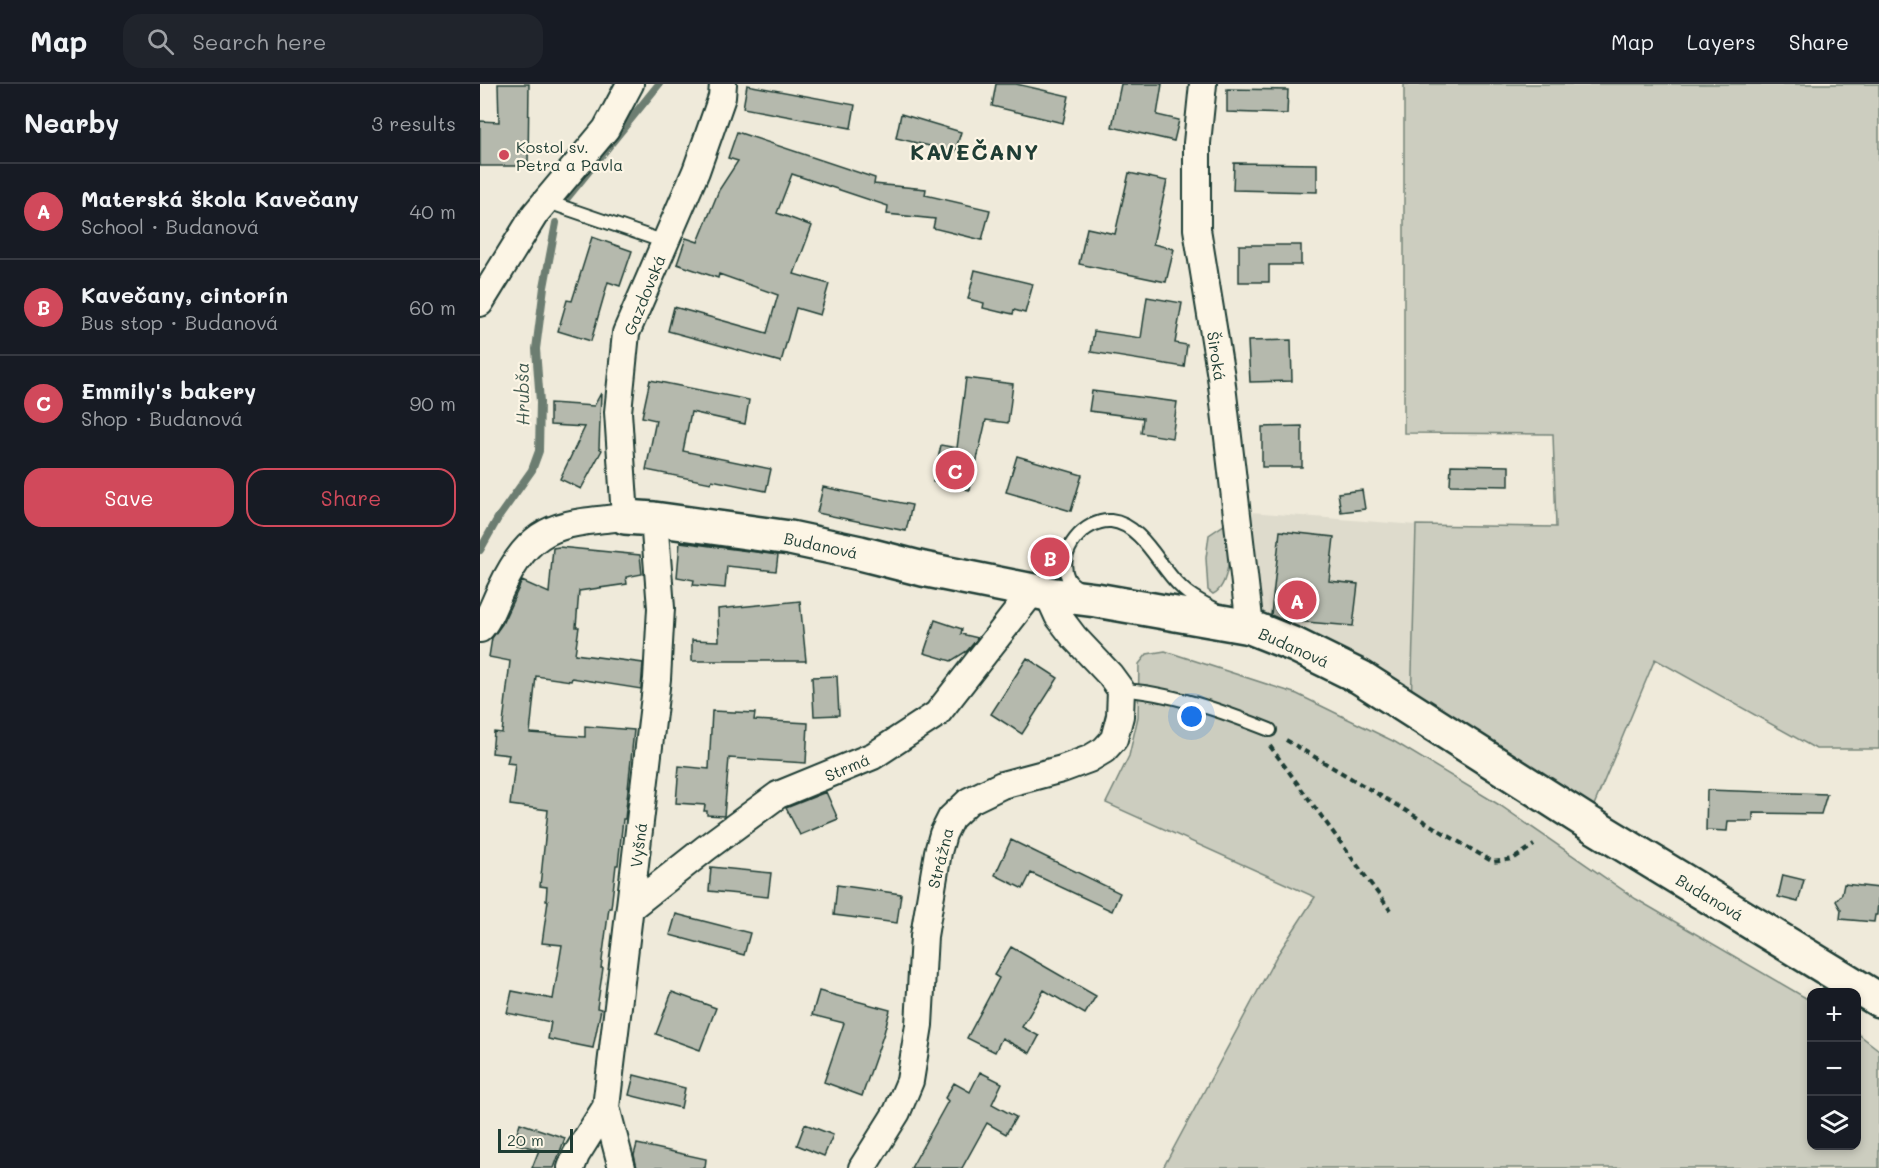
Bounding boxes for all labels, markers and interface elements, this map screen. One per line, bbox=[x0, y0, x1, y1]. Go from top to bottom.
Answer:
search box bbox=[123, 14, 543, 68]
text: Map bbox=[30, 23, 87, 59]
icon: search bbox=[144, 25, 177, 58]
text: Search here bbox=[192, 27, 326, 56]
text: Map bbox=[1611, 28, 1654, 55]
text: Layers bbox=[1687, 28, 1756, 55]
text: Share bbox=[1789, 28, 1849, 55]
text: Nearby bbox=[24, 106, 119, 140]
text: 3 results bbox=[371, 110, 456, 136]
place label: Kostol sv. Petra a Pavla bbox=[516, 136, 623, 175]
district label: KAVEČANY bbox=[910, 137, 1040, 166]
marker: Kostol sv. Petra a Pavla bbox=[497, 148, 511, 162]
text: Materská škola Kavečany bbox=[81, 184, 359, 213]
text: A bbox=[37, 198, 50, 224]
text: 40 m bbox=[410, 198, 456, 224]
text: School · Budanová bbox=[81, 213, 259, 239]
street label: Gazdovská bbox=[618, 252, 670, 338]
text: Kavečany, cintorín bbox=[81, 280, 288, 309]
text: B bbox=[37, 294, 50, 320]
text: 60 m bbox=[409, 294, 456, 320]
text: Bus stop · Budanová bbox=[81, 309, 278, 335]
street label: Široká bbox=[1203, 330, 1231, 382]
water label: Hrubša bbox=[509, 362, 535, 426]
text: Emmily's bakery bbox=[81, 376, 256, 405]
text: C bbox=[36, 390, 51, 416]
text: 90 m bbox=[410, 390, 456, 416]
text: Shop · Budanová bbox=[81, 405, 243, 431]
pin: C bbox=[936, 448, 974, 492]
button: Save bbox=[24, 468, 234, 527]
button: Share bbox=[246, 468, 456, 527]
street label: Budanová bbox=[782, 527, 860, 563]
pin: B bbox=[1030, 534, 1070, 580]
pin: A bbox=[1278, 578, 1316, 622]
street label: Budanová bbox=[1255, 622, 1333, 672]
your location bbox=[1177, 702, 1206, 731]
street label: Strmá bbox=[821, 748, 873, 786]
street label: Vyšná bbox=[625, 821, 651, 869]
street label: Strážna bbox=[922, 825, 958, 891]
street label: Budanová bbox=[1672, 869, 1748, 925]
map controls bbox=[1807, 988, 1861, 1150]
button: + bbox=[1807, 988, 1861, 1042]
button: − bbox=[1807, 1042, 1861, 1096]
button: layers bbox=[1807, 1096, 1861, 1150]
scale bar bbox=[498, 1126, 573, 1154]
text: 20 m bbox=[507, 1129, 544, 1150]

